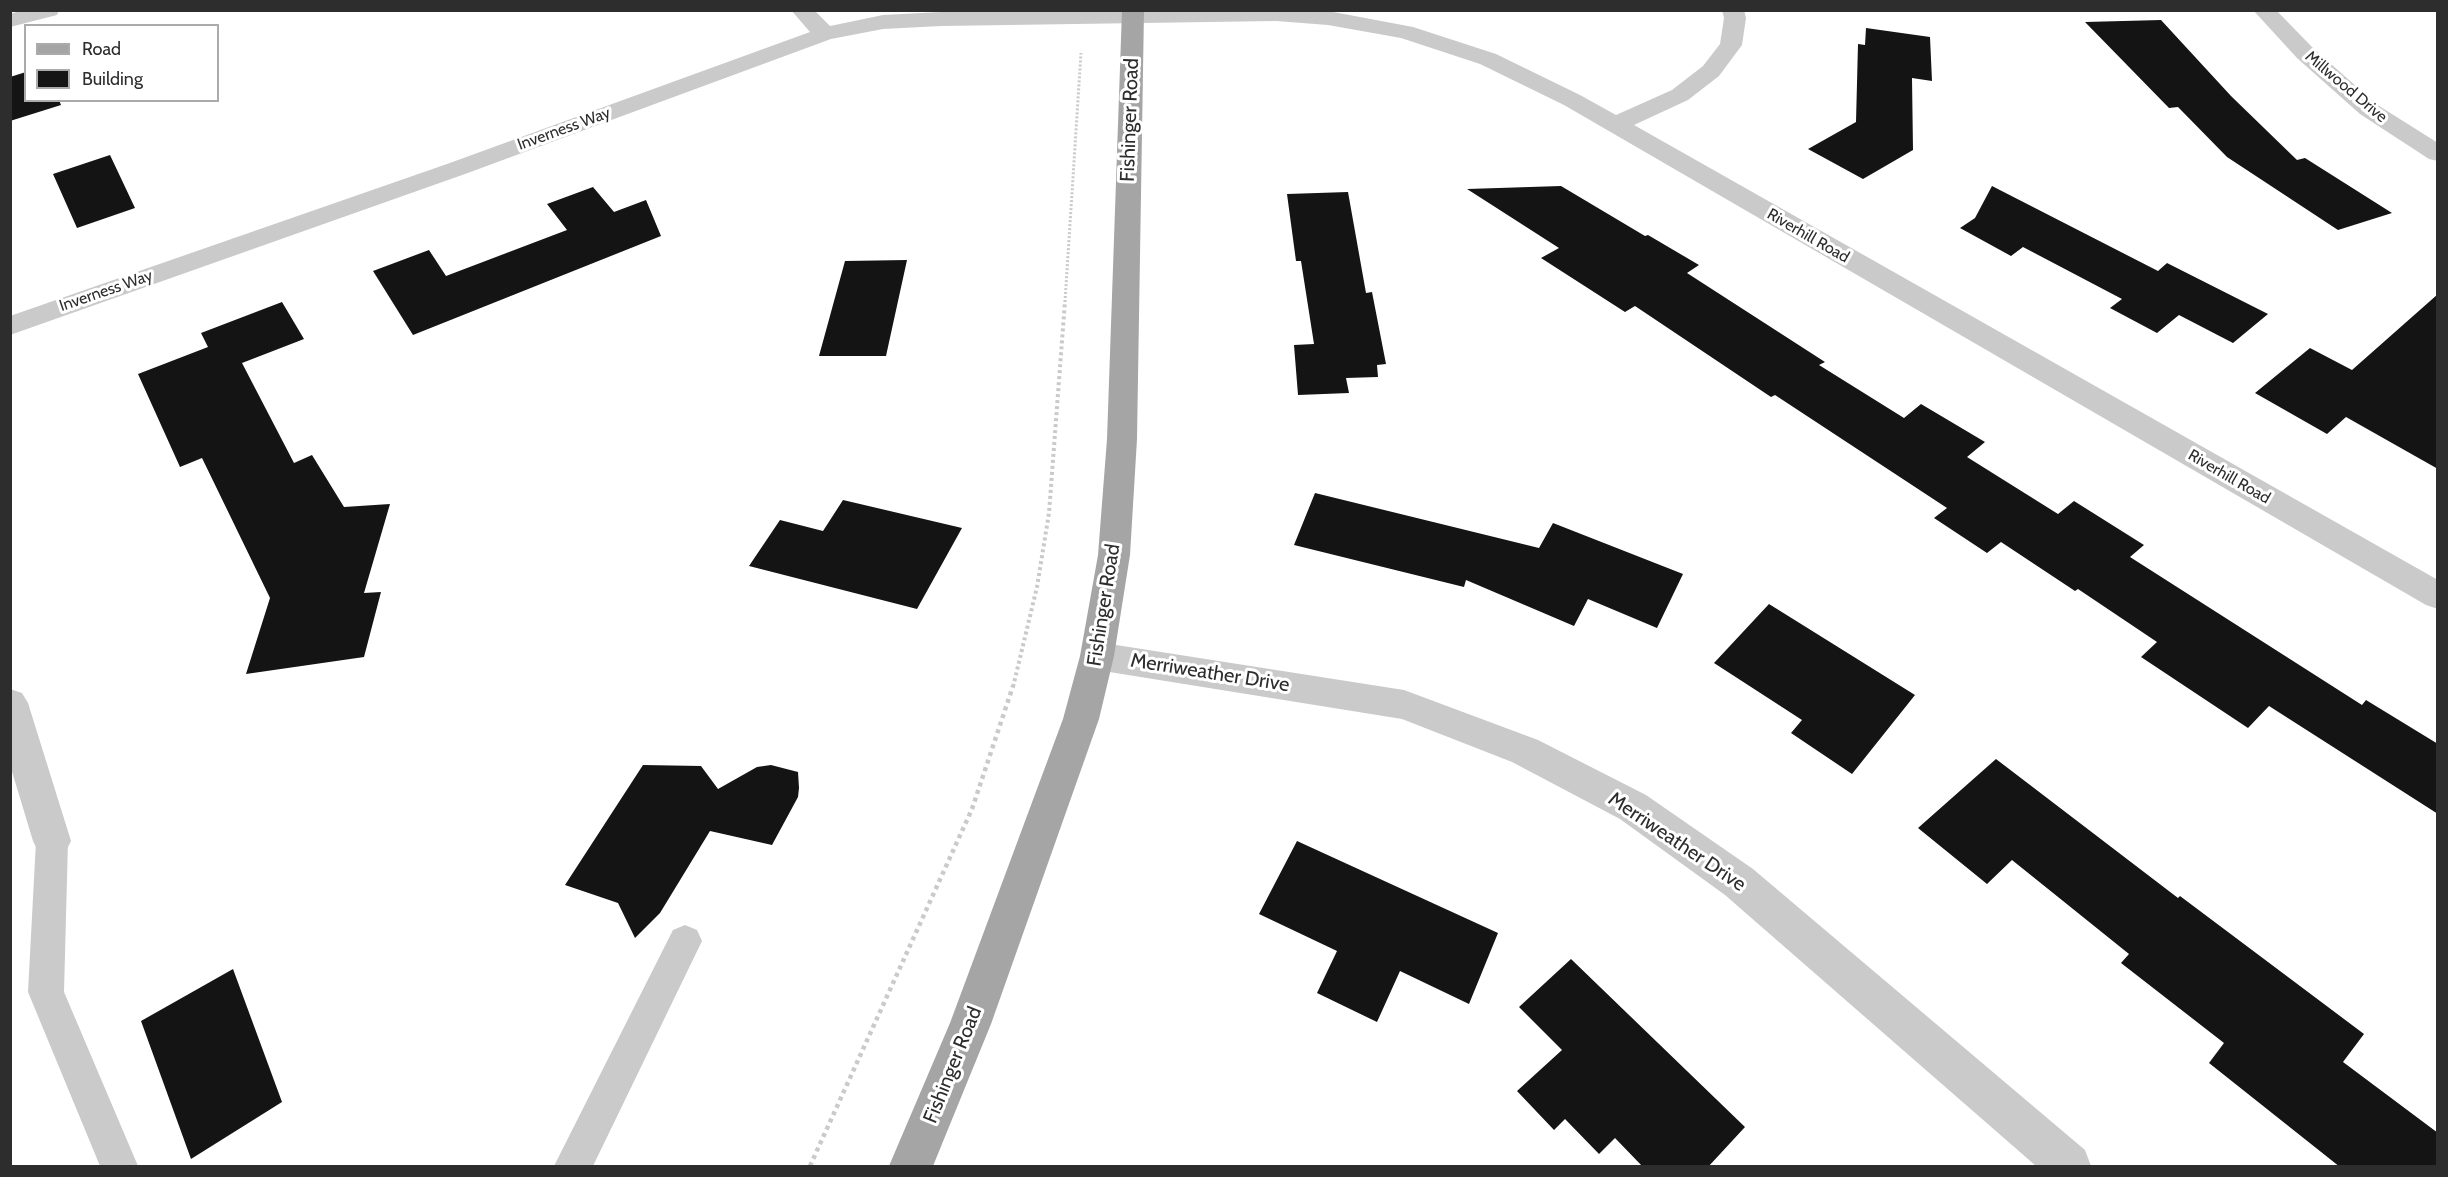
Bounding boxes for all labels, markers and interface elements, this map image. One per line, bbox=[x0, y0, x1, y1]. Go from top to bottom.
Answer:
legend bbox=[24, 24, 219, 102]
text: Road bbox=[82, 38, 121, 60]
street label: Millwood Drive bbox=[2301, 47, 2391, 127]
street label: Fishinger Road bbox=[1116, 58, 1144, 182]
text: Building bbox=[82, 68, 143, 90]
street label: Inverness Way bbox=[515, 103, 613, 155]
street label: Riverhill Road bbox=[1763, 205, 1853, 267]
street label: Inverness Way bbox=[57, 266, 155, 316]
street label: Riverhill Road bbox=[2184, 446, 2274, 508]
street label: Fishinger Road bbox=[1082, 542, 1126, 668]
street label: Merriweather Drive bbox=[1129, 649, 1291, 697]
street label: Merriweather Drive bbox=[1604, 787, 1750, 897]
street label: Fishinger Road bbox=[919, 1003, 987, 1127]

